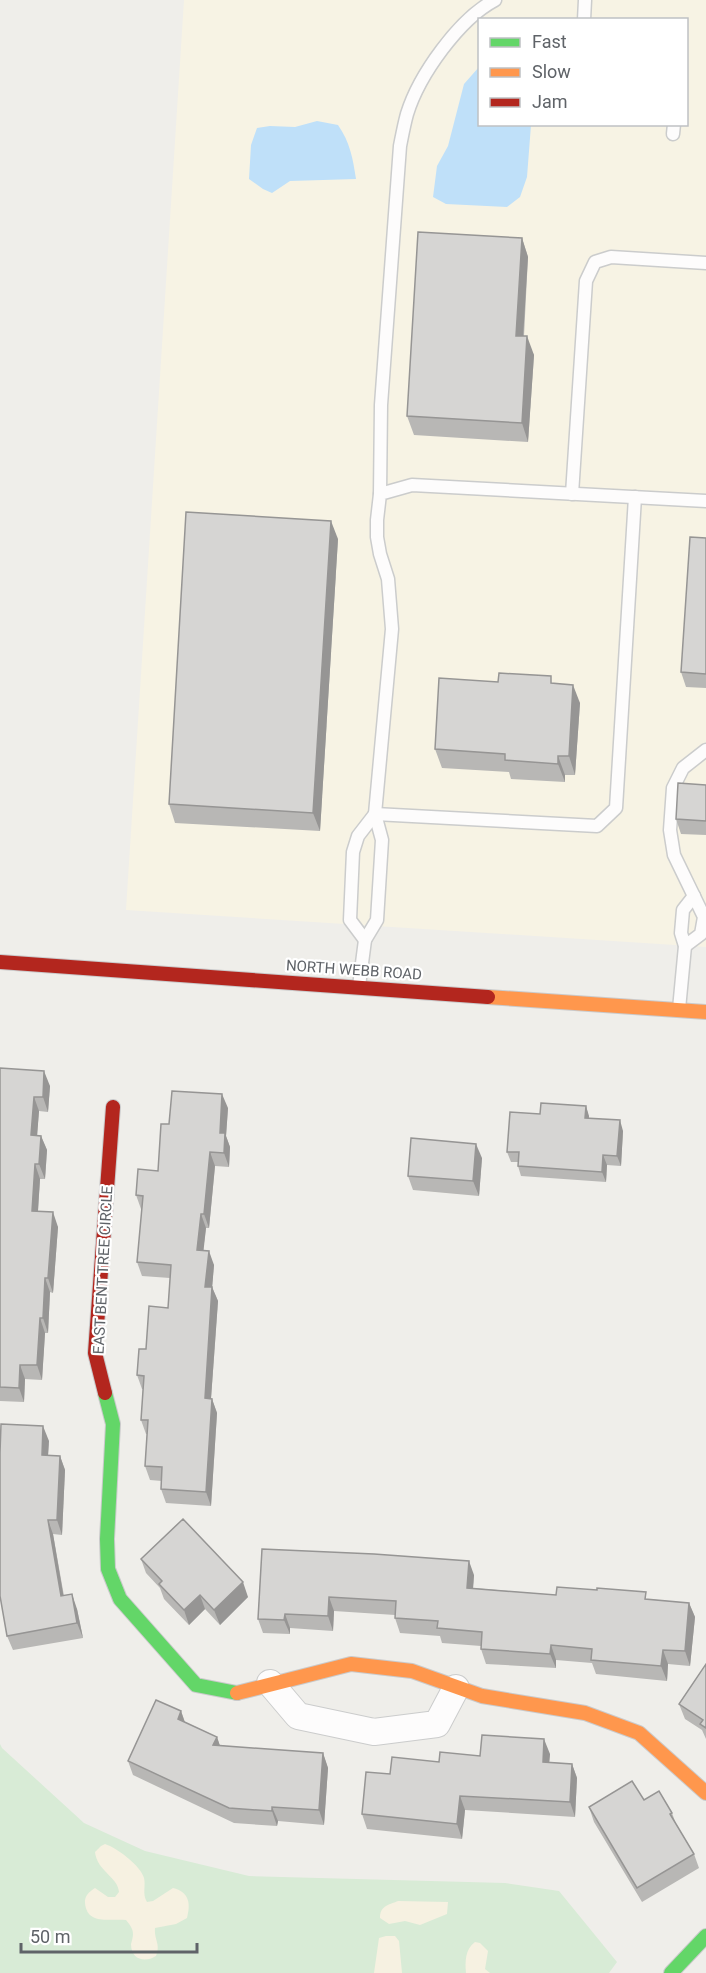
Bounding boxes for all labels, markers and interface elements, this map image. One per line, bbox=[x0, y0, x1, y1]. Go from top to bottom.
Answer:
legend bbox=[478, 18, 688, 126]
text: Fast bbox=[532, 31, 567, 52]
text: Slow bbox=[532, 61, 571, 82]
text: Jam bbox=[532, 91, 568, 112]
street label: NORTH WEBB ROAD bbox=[285, 956, 423, 984]
street label: EAST BENT TREE CIRCLE bbox=[90, 1185, 116, 1355]
scale bar bbox=[21, 1916, 196, 1954]
text: 50 m bbox=[30, 1926, 70, 1947]

